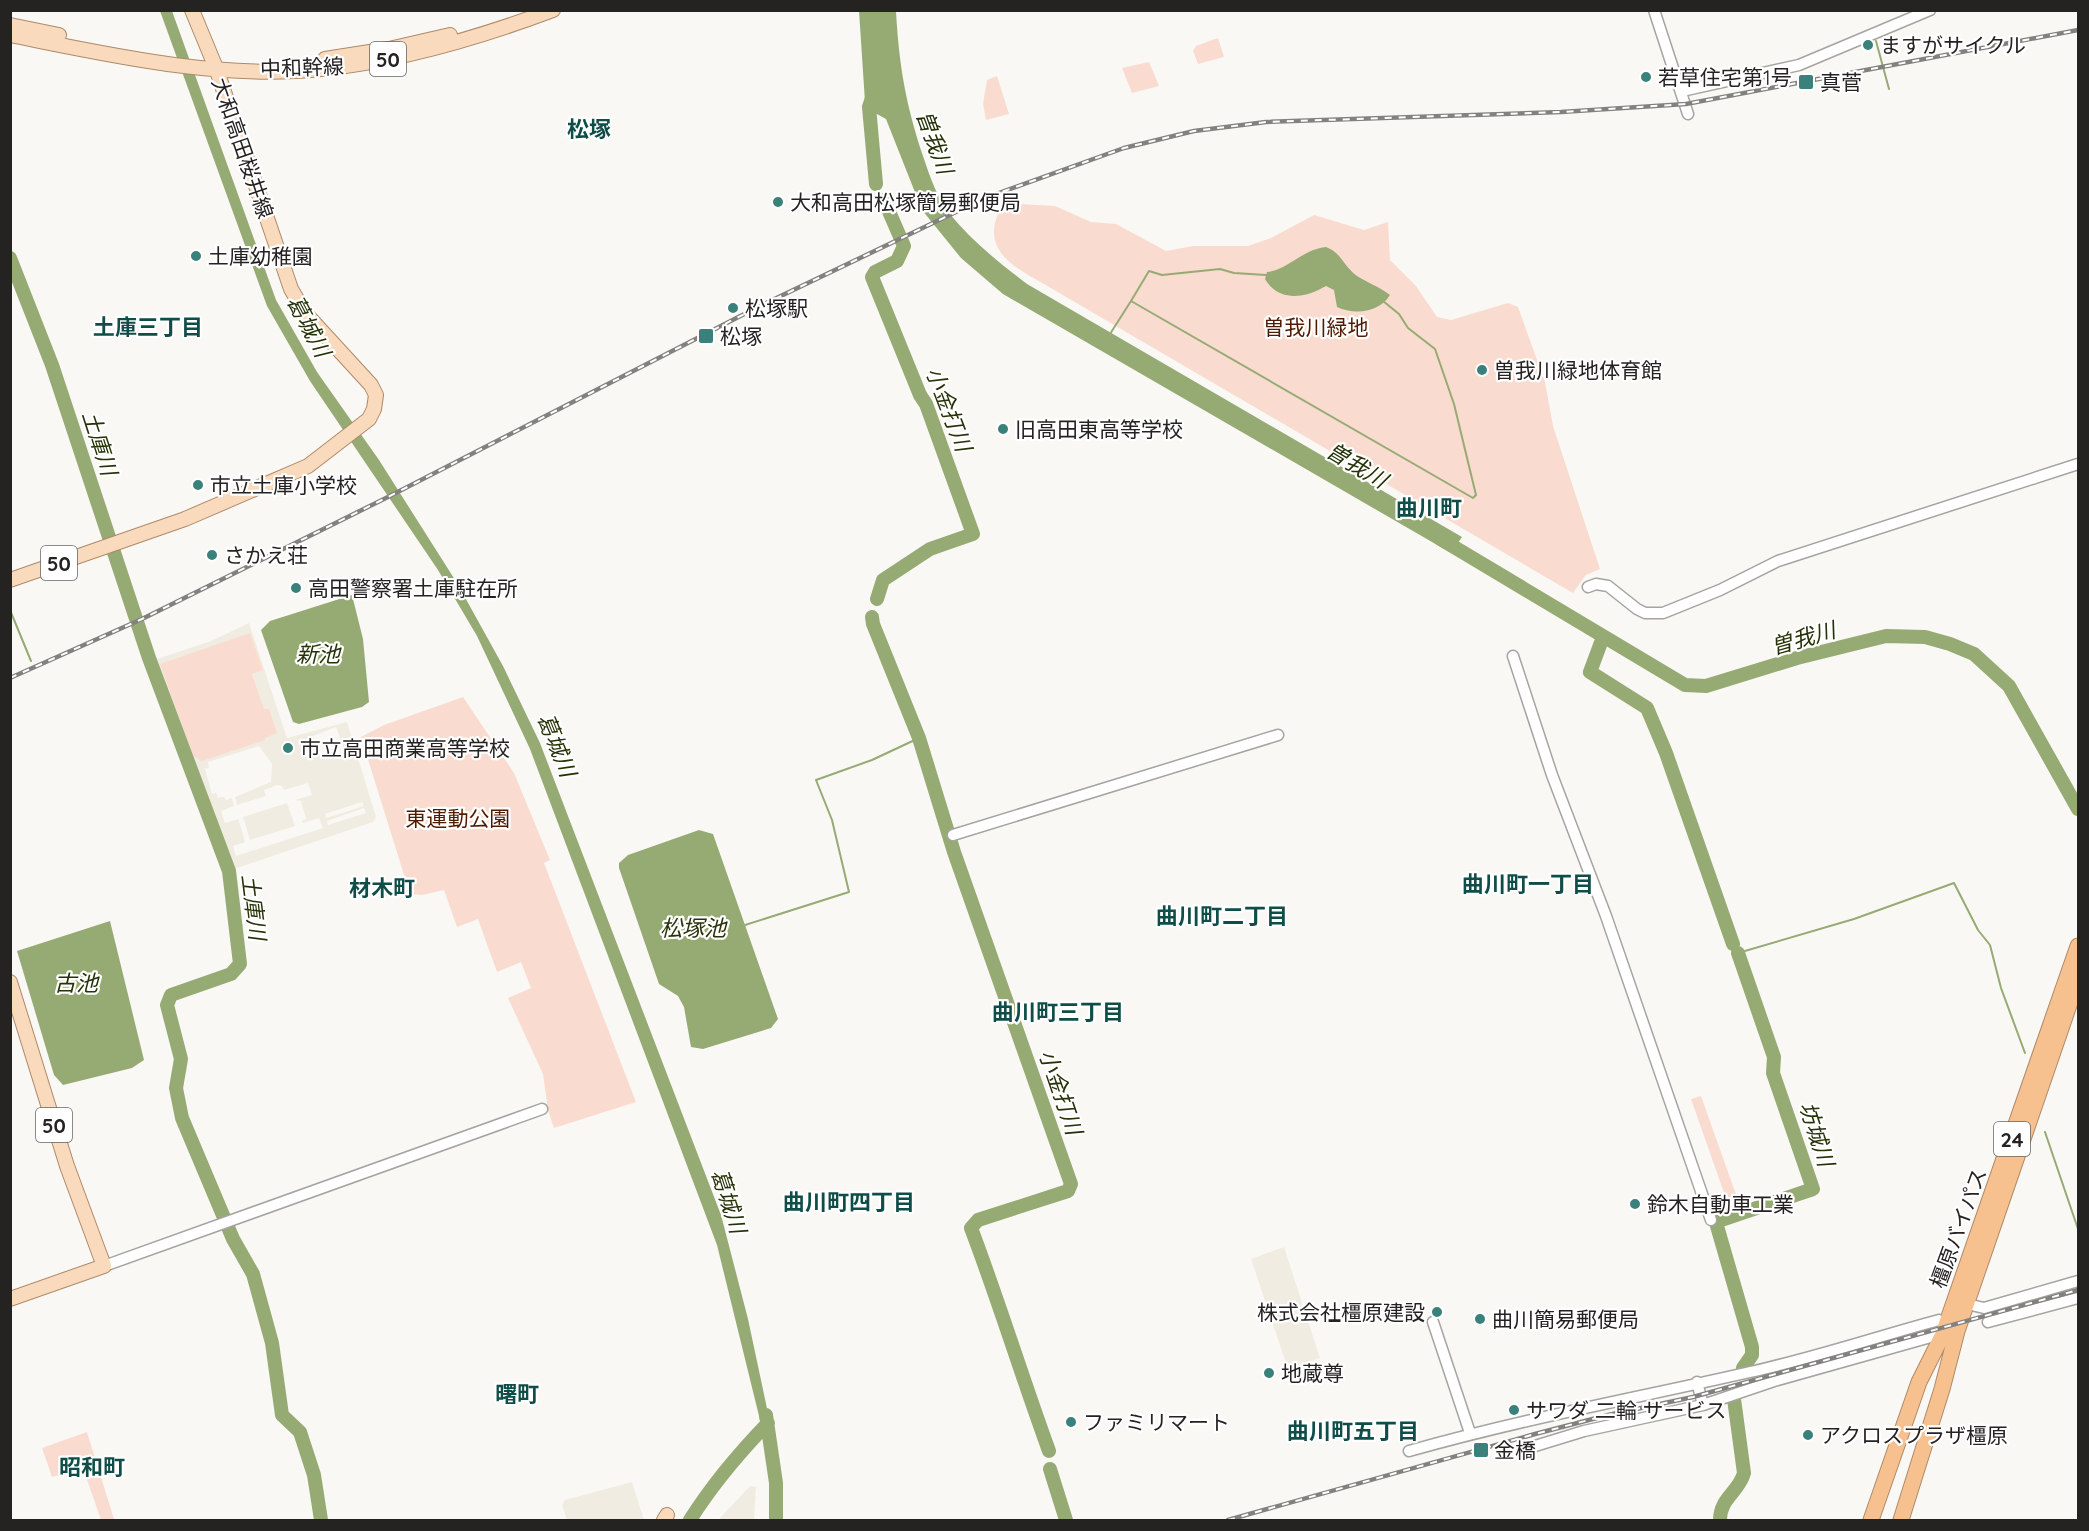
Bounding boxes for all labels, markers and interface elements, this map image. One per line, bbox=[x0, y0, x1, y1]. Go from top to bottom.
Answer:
place label: ますがサイクル bbox=[1880, 32, 2026, 58]
marker: ますがサイクル bbox=[1861, 38, 1875, 52]
road number: 50 bbox=[370, 42, 406, 76]
street label: 中和幹線 bbox=[260, 53, 344, 81]
place label: 若草住宅第1号 bbox=[1658, 64, 1792, 90]
place label: 真菅 bbox=[1820, 69, 1862, 95]
marker: 若草住宅第1号 bbox=[1639, 70, 1653, 84]
marker: 真菅 bbox=[1797, 73, 1815, 91]
street label: 大和高田桜井線 bbox=[207, 74, 279, 222]
water label: 曽我川 bbox=[911, 106, 960, 180]
district label: 松塚 bbox=[567, 115, 611, 143]
place label: 大和高田松塚簡易郵便局 bbox=[790, 189, 1021, 215]
marker: 大和高田松塚簡易郵便局 bbox=[771, 195, 785, 209]
place label: 土庫幼稚園 bbox=[208, 243, 313, 269]
marker: 土庫幼稚園 bbox=[189, 249, 203, 263]
water label: 葛城川 bbox=[281, 290, 338, 363]
place label: 松塚駅 bbox=[745, 295, 808, 321]
marker: 松塚駅 bbox=[726, 301, 740, 315]
district label: 土庫三丁目 bbox=[93, 313, 203, 341]
park label: 曽我川緑地 bbox=[1264, 314, 1369, 340]
place label: 松塚 bbox=[720, 323, 762, 349]
marker: 松塚 bbox=[697, 327, 715, 345]
place label: 曽我川緑地体育館 bbox=[1494, 357, 1662, 383]
water label: 小金打川 bbox=[920, 363, 979, 457]
marker: 曽我川緑地体育館 bbox=[1475, 363, 1489, 377]
water label: 土庫川 bbox=[76, 407, 124, 481]
place label: 旧高田東高等学校 bbox=[1015, 416, 1183, 442]
marker: 旧高田東高等学校 bbox=[996, 422, 1010, 436]
water label: 曽我川 bbox=[1321, 436, 1394, 495]
place label: 市立土庫小学校 bbox=[210, 472, 357, 498]
marker: 市立土庫小学校 bbox=[191, 478, 205, 492]
district label: 曲川町 bbox=[1396, 494, 1462, 522]
place label: さかえ荘 bbox=[224, 542, 308, 568]
road number: 50 bbox=[41, 546, 77, 580]
marker: さかえ荘 bbox=[205, 548, 219, 562]
place label: 高田警察署土庫駐在所 bbox=[308, 575, 518, 601]
marker: 高田警察署土庫駐在所 bbox=[289, 581, 303, 595]
water label: 曽我川 bbox=[1767, 615, 1840, 661]
water label: 新池 bbox=[296, 640, 342, 668]
water label: 葛城川 bbox=[532, 709, 583, 783]
place label: 市立高田商業高等学校 bbox=[300, 735, 510, 761]
marker: 市立高田商業高等学校 bbox=[281, 741, 295, 755]
park label: 東運動公園 bbox=[406, 805, 511, 831]
district label: 曲川町一丁目 bbox=[1462, 870, 1594, 898]
water label: 土庫川 bbox=[236, 873, 272, 943]
district label: 材木町 bbox=[349, 874, 415, 902]
district label: 曲川町二丁目 bbox=[1156, 902, 1288, 930]
water label: 松塚池 bbox=[660, 914, 728, 942]
water label: 古池 bbox=[54, 969, 100, 997]
district label: 曲川町三丁目 bbox=[992, 998, 1124, 1026]
water label: 小金打川 bbox=[1033, 1046, 1089, 1140]
water label: 坊城川 bbox=[1793, 1098, 1841, 1172]
road number: 50 bbox=[36, 1108, 72, 1142]
road number: 24 bbox=[1994, 1122, 2030, 1156]
water label: 葛城川 bbox=[705, 1165, 753, 1239]
street label: 橿原バイパス bbox=[1924, 1165, 1992, 1291]
district label: 曲川町四丁目 bbox=[783, 1188, 915, 1216]
place label: 鈴木自動車工業 bbox=[1647, 1191, 1794, 1217]
marker: 鈴木自動車工業 bbox=[1628, 1197, 1642, 1211]
place label: 株式会社橿原建設 bbox=[1257, 1299, 1425, 1325]
marker: 株式会社橿原建設 bbox=[1430, 1305, 1444, 1319]
place label: 曲川簡易郵便局 bbox=[1492, 1306, 1639, 1332]
marker: 曲川簡易郵便局 bbox=[1473, 1312, 1487, 1326]
place label: 地蔵尊 bbox=[1281, 1360, 1344, 1386]
marker: 地蔵尊 bbox=[1262, 1366, 1276, 1380]
district label: 曙町 bbox=[495, 1380, 539, 1408]
place label: サワダ 二輪 サービス bbox=[1526, 1397, 1726, 1423]
marker: サワダ 二輪 サービス bbox=[1507, 1403, 1521, 1417]
place label: ファミリマート bbox=[1083, 1409, 1230, 1435]
marker: ファミリマート bbox=[1064, 1415, 1078, 1429]
district label: 曲川町五丁目 bbox=[1287, 1417, 1419, 1445]
place label: アクロスプラザ橿原 bbox=[1820, 1422, 2008, 1448]
marker: アクロスプラザ橿原 bbox=[1801, 1428, 1815, 1442]
place label: 金橋 bbox=[1494, 1437, 1536, 1463]
marker: 金橋 bbox=[1472, 1441, 1490, 1459]
district label: 昭和町 bbox=[59, 1453, 125, 1481]

